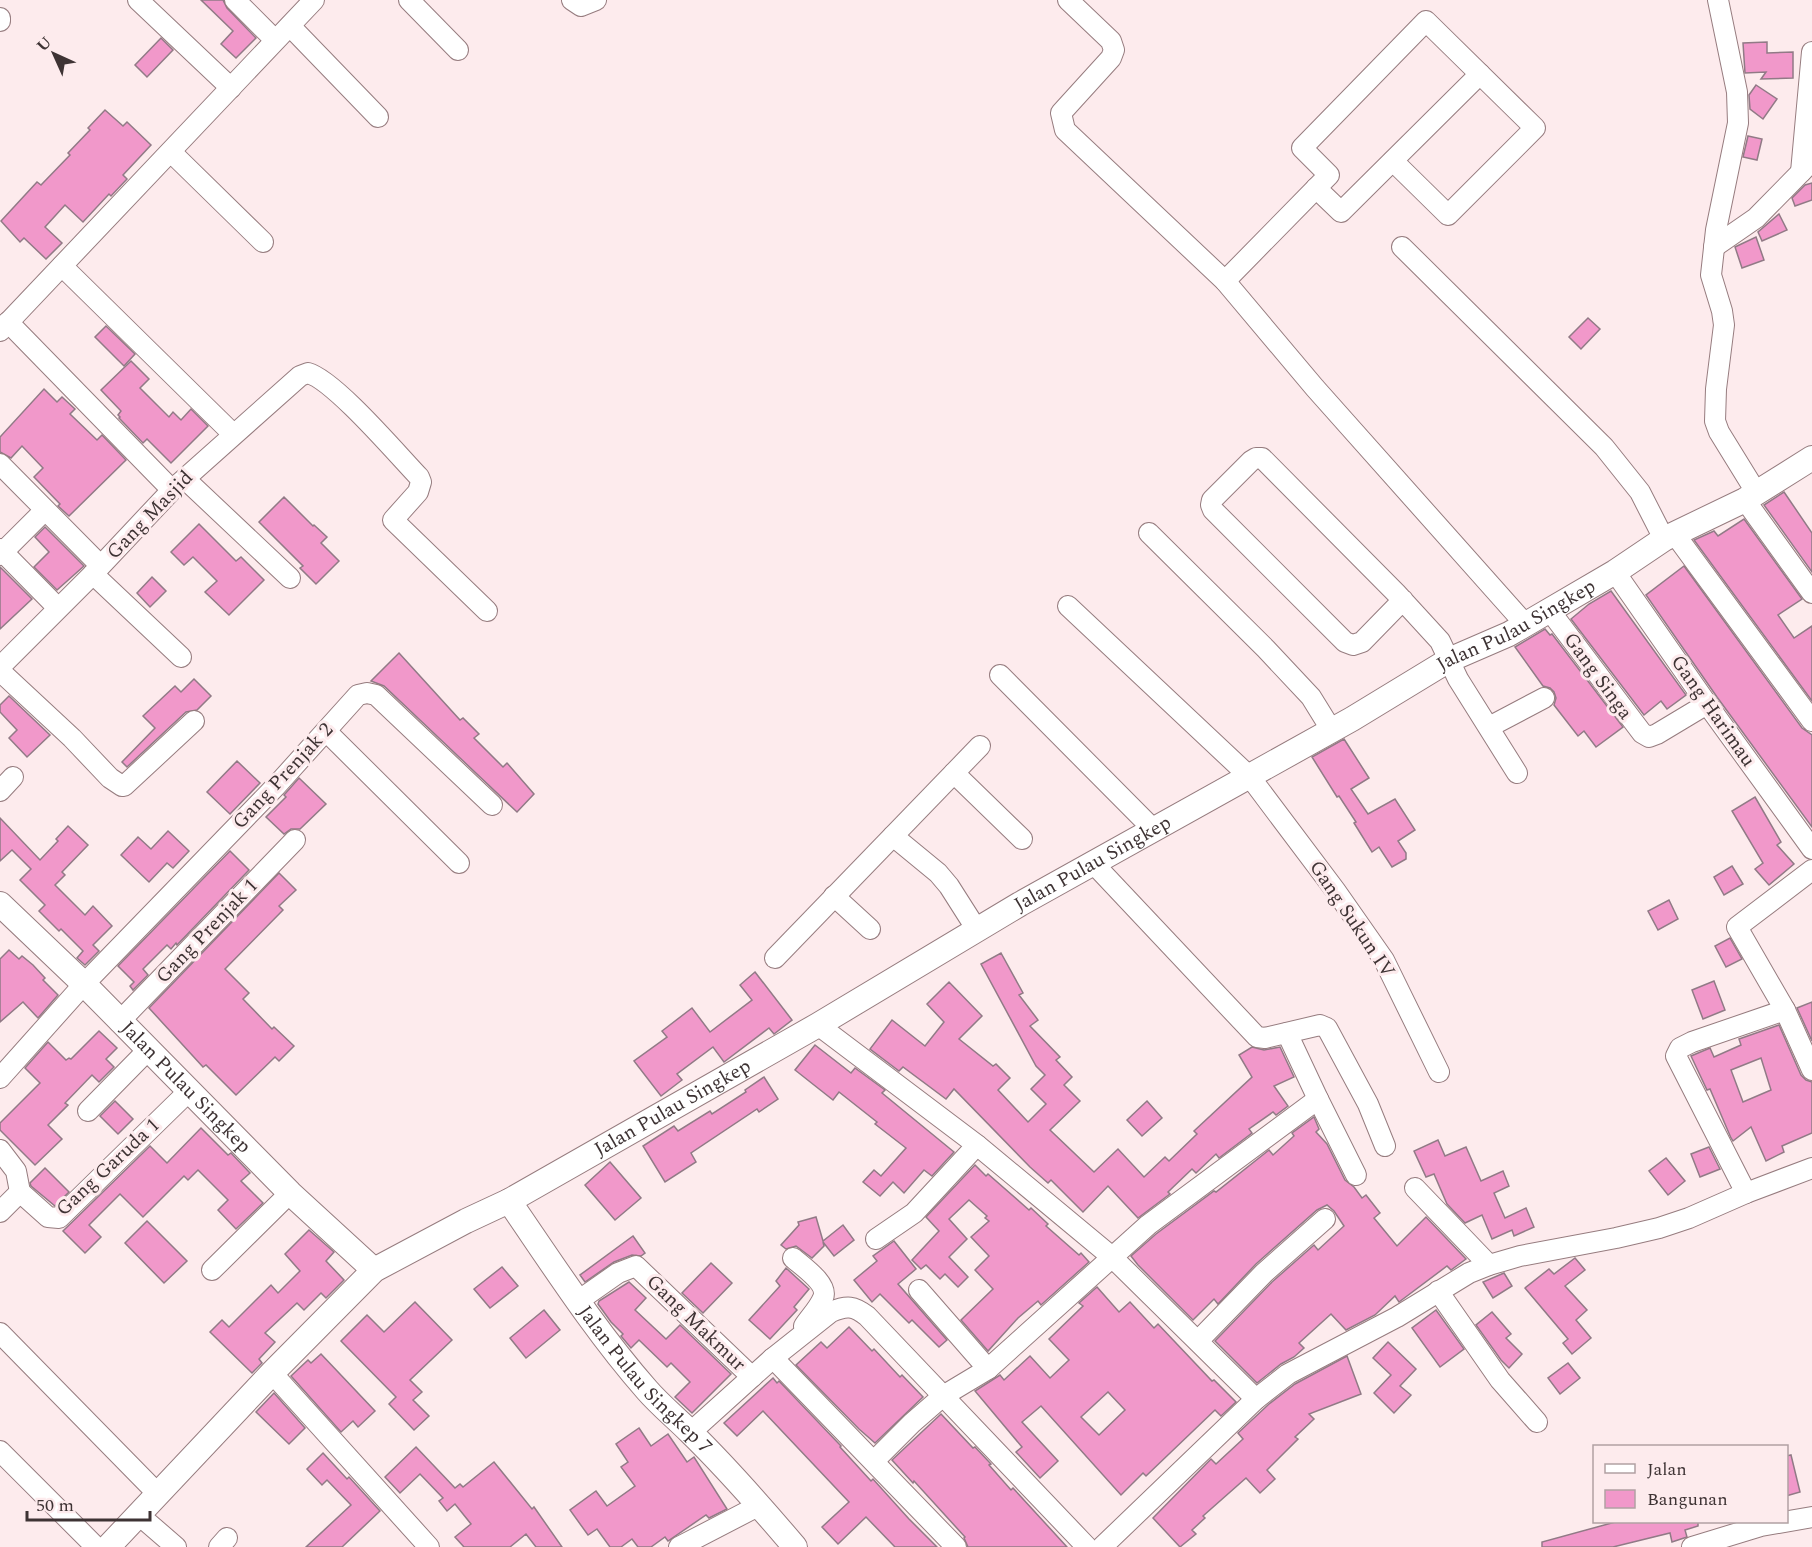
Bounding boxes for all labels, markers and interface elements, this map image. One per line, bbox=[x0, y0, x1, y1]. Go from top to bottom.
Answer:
north arrow bbox=[24, 24, 84, 84]
text: U bbox=[31, 31, 57, 57]
street label: Gang Masjid bbox=[100, 464, 200, 566]
street label: Jalan Pulau Singkep bbox=[1431, 571, 1601, 679]
street label: Gang Singa bbox=[1556, 626, 1640, 726]
street label: Gang Harimau bbox=[1663, 649, 1763, 773]
street label: Gang Prenjak 2 bbox=[225, 716, 341, 836]
street label: Jalan Pulau Singkep bbox=[1008, 808, 1177, 919]
street label: Gang Sukun IV bbox=[1302, 854, 1403, 984]
street label: Gang Prenjak 1 bbox=[149, 872, 265, 990]
street label: Jalan Pulau Singkep bbox=[113, 1014, 258, 1161]
street label: Jalan Pulau Singkep bbox=[589, 1051, 757, 1164]
street label: Gang Garuda 1 bbox=[49, 1111, 167, 1223]
street label: Gang Makmur bbox=[639, 1267, 753, 1379]
street label: Jalan Pulau Singkep 7 bbox=[570, 1299, 719, 1461]
legend bbox=[1593, 1445, 1788, 1523]
text: Jalan bbox=[1647, 1456, 1687, 1483]
scale bar bbox=[27, 1484, 150, 1522]
text: Bangunan bbox=[1647, 1486, 1728, 1513]
text: 50 m bbox=[36, 1492, 74, 1519]

